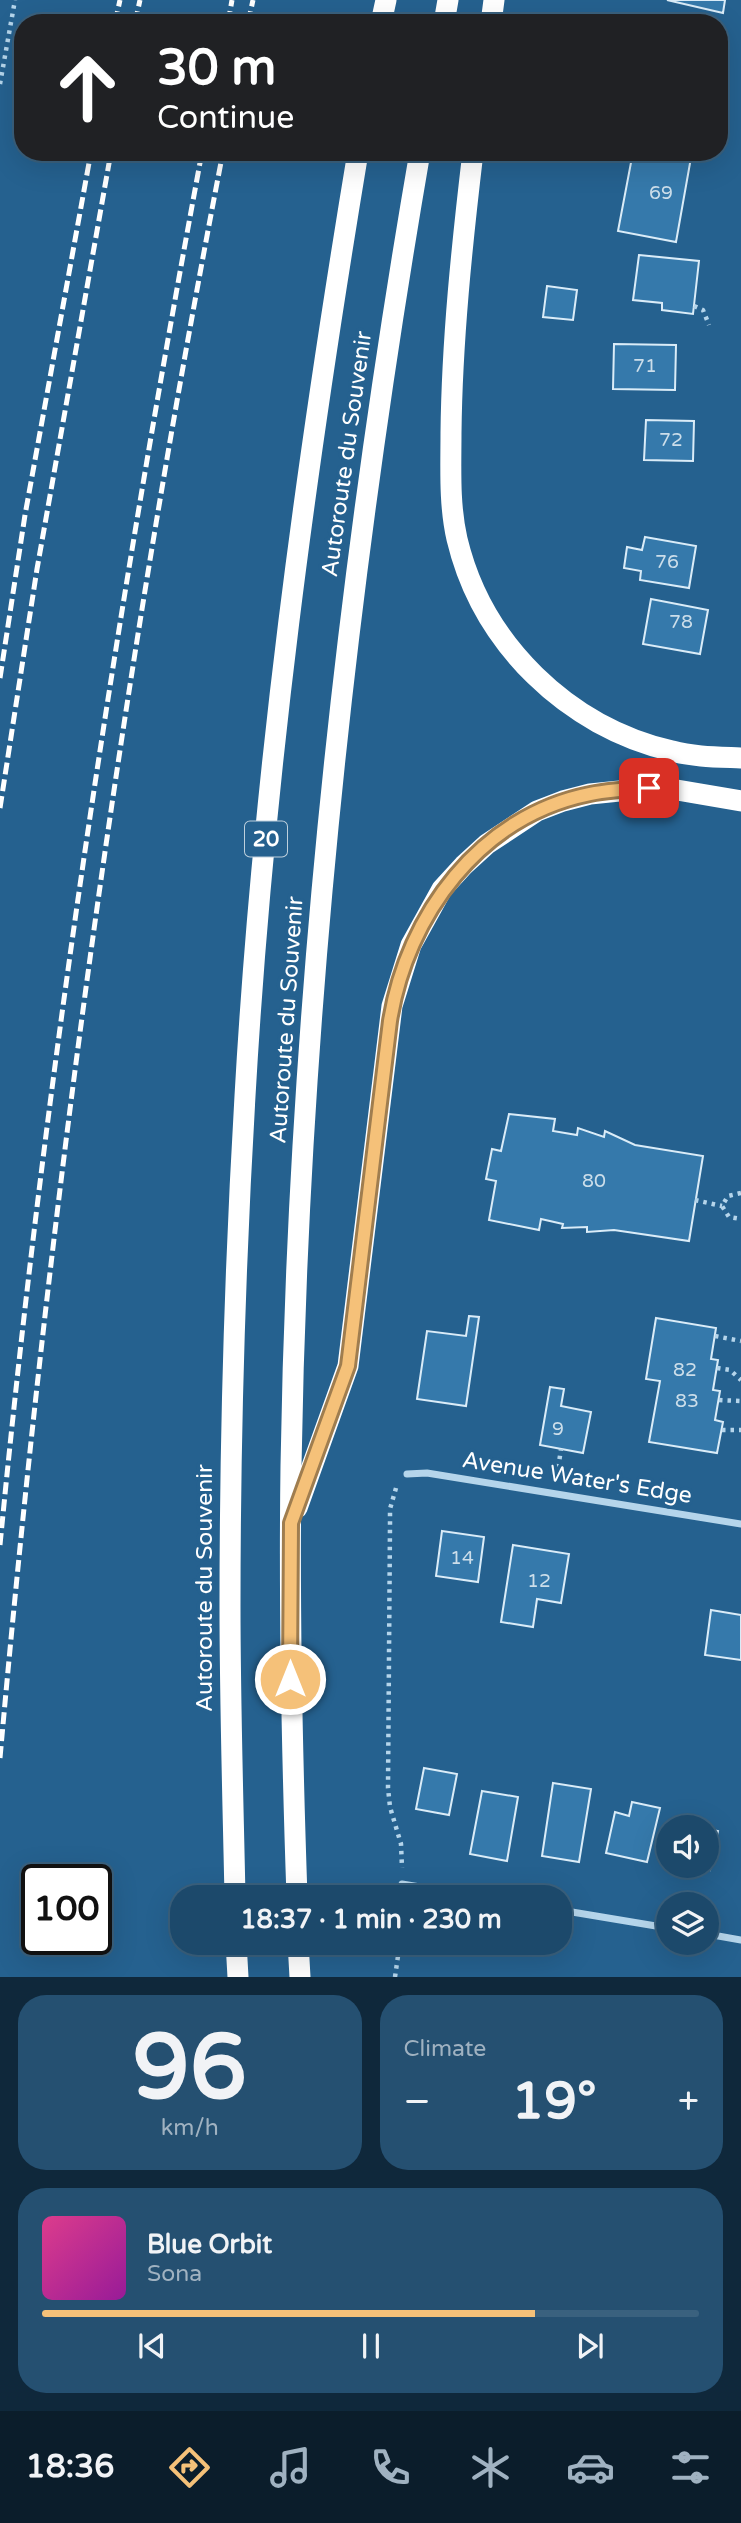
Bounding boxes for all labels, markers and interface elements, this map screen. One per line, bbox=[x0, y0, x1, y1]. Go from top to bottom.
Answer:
text: 30 m bbox=[157, 39, 276, 98]
icon: ahead bbox=[42, 42, 133, 133]
text: Continue bbox=[157, 99, 294, 137]
house number: 69 bbox=[649, 182, 673, 204]
street label: Autoroute du Souvenir bbox=[316, 329, 378, 579]
house number: 71 bbox=[633, 355, 657, 377]
house number: 72 bbox=[659, 429, 683, 451]
house number: 76 bbox=[655, 551, 679, 573]
house number: 78 bbox=[669, 611, 693, 633]
pin bbox=[619, 758, 679, 818]
icon: arrive bbox=[630, 769, 668, 807]
road number: 20 bbox=[245, 822, 287, 856]
street label: Autoroute du Souvenir bbox=[264, 895, 310, 1145]
house number: 80 bbox=[582, 1170, 606, 1192]
house number: 82 bbox=[673, 1359, 697, 1381]
house number: 83 bbox=[675, 1390, 699, 1412]
house number: 9 bbox=[552, 1418, 564, 1440]
street label: Avenue Water's Edge bbox=[460, 1446, 694, 1510]
street label: Autoroute du Souvenir bbox=[191, 1464, 219, 1712]
house number: 14 bbox=[450, 1547, 474, 1569]
house number: 12 bbox=[527, 1570, 551, 1592]
position arrow bbox=[253, 1642, 327, 1716]
map controls bbox=[656, 1815, 719, 1955]
button: sound bbox=[656, 1815, 719, 1878]
speed limit sign: 100 bbox=[21, 1864, 112, 1955]
button: layers bbox=[656, 1892, 719, 1955]
text: 18:37 · 1 min · 230 m bbox=[240, 1904, 502, 1935]
text: 96 bbox=[133, 2013, 247, 2123]
text: Climate bbox=[404, 2035, 486, 2063]
text: 19° bbox=[512, 2070, 597, 2133]
text: − bbox=[404, 2079, 431, 2125]
text: + bbox=[678, 2079, 699, 2125]
text: km/h bbox=[161, 2114, 219, 2142]
text: Blue Orbit bbox=[147, 2229, 272, 2260]
text: Sona bbox=[147, 2260, 202, 2288]
icon: previous bbox=[133, 2327, 171, 2365]
icon: pause bbox=[352, 2327, 390, 2365]
icon: next bbox=[571, 2327, 609, 2365]
icon: directions bbox=[165, 2443, 214, 2492]
icon: music bbox=[266, 2443, 315, 2492]
icon: phone bbox=[366, 2443, 415, 2492]
icon: climate bbox=[466, 2443, 515, 2492]
icon: car bbox=[566, 2443, 615, 2492]
icon: filters bbox=[666, 2443, 715, 2492]
text: 18:36 bbox=[26, 2448, 114, 2486]

